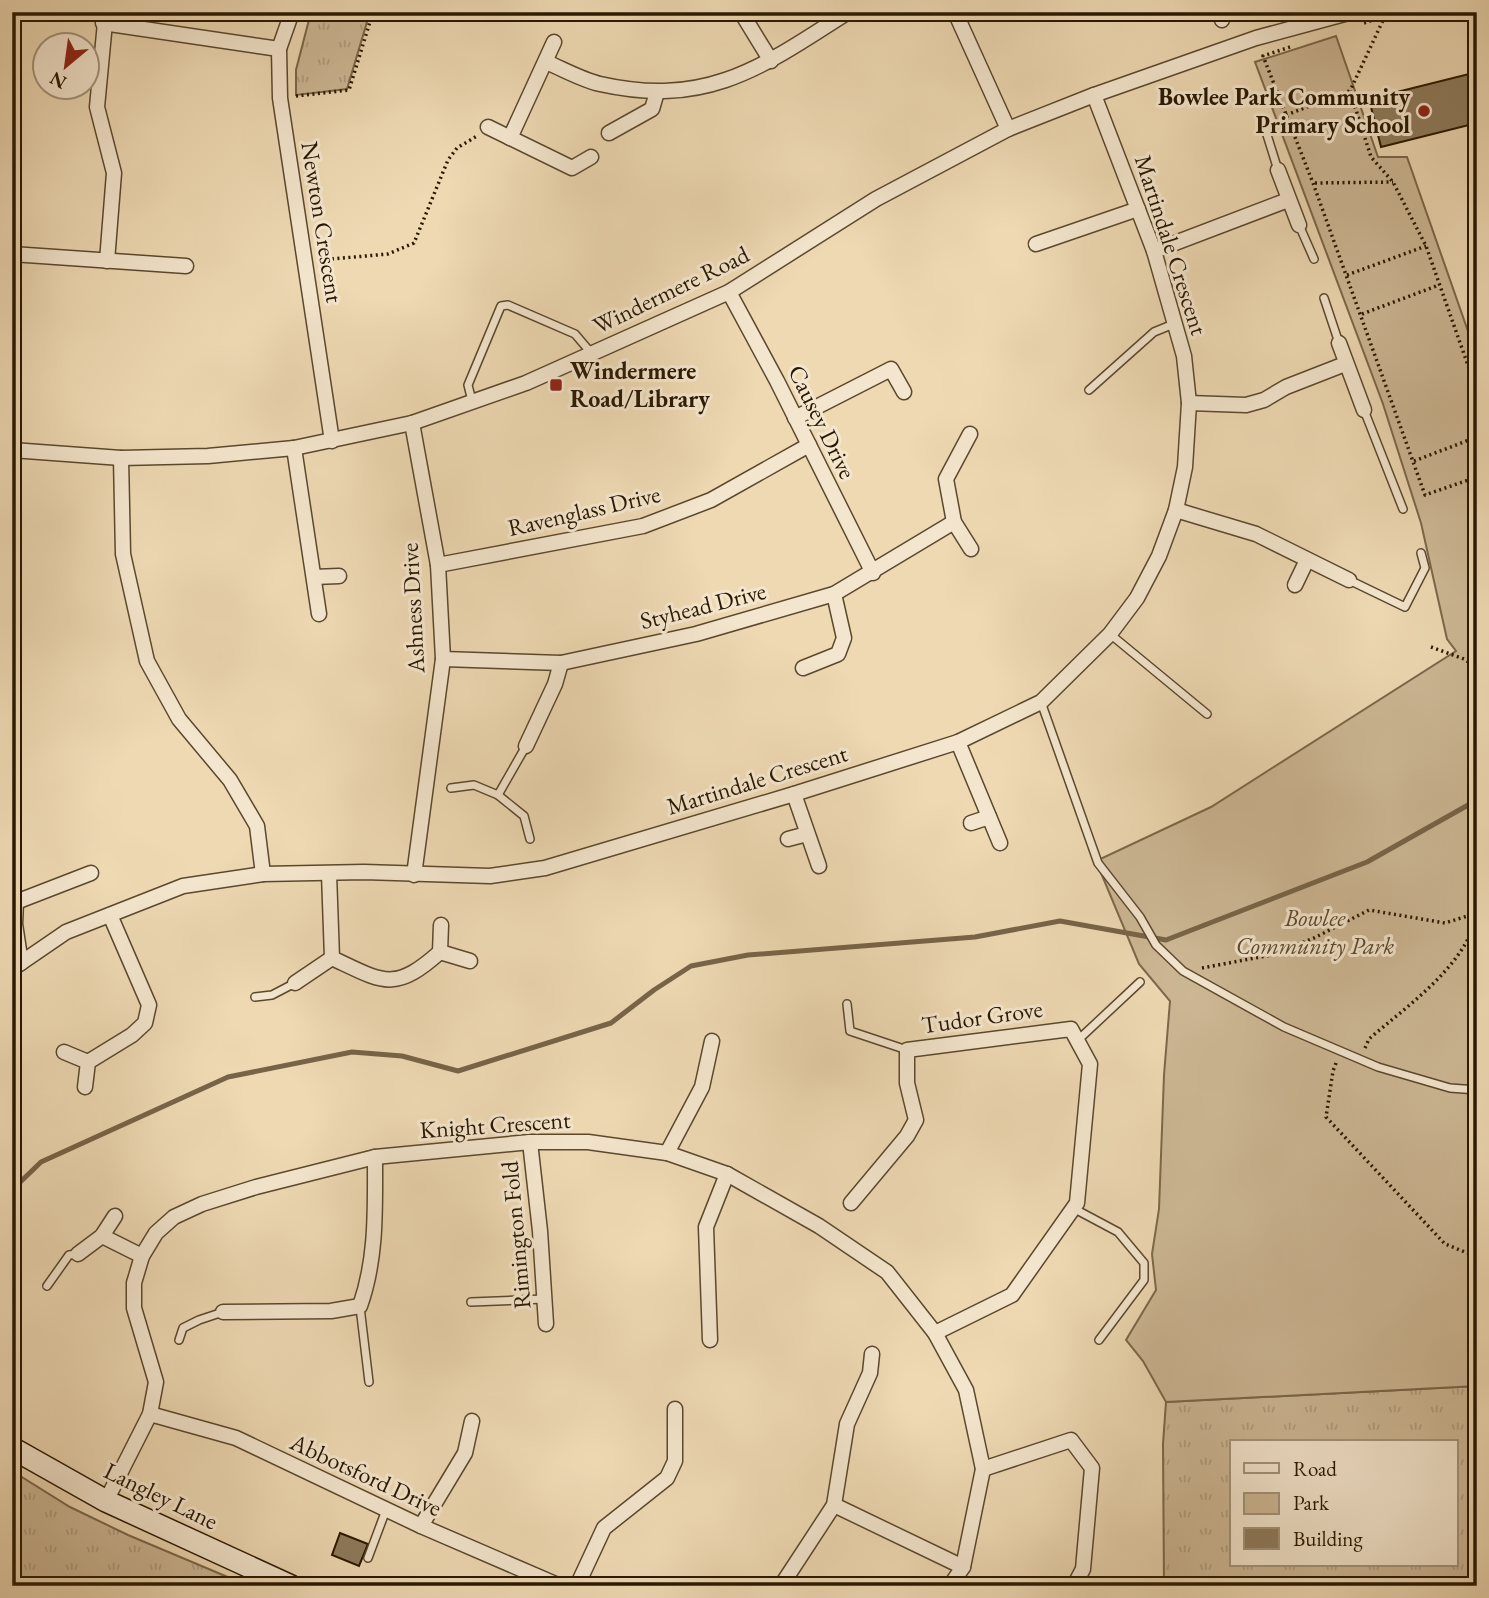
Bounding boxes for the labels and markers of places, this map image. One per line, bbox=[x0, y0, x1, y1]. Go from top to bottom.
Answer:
place label: Bowlee Park Community Primary School bbox=[1158, 81, 1410, 141]
marker: Bowlee Park Community Primary School bbox=[1416, 103, 1432, 119]
place label: Windermere Road/Library bbox=[570, 355, 710, 415]
marker: Windermere Road/Library bbox=[548, 377, 564, 393]

